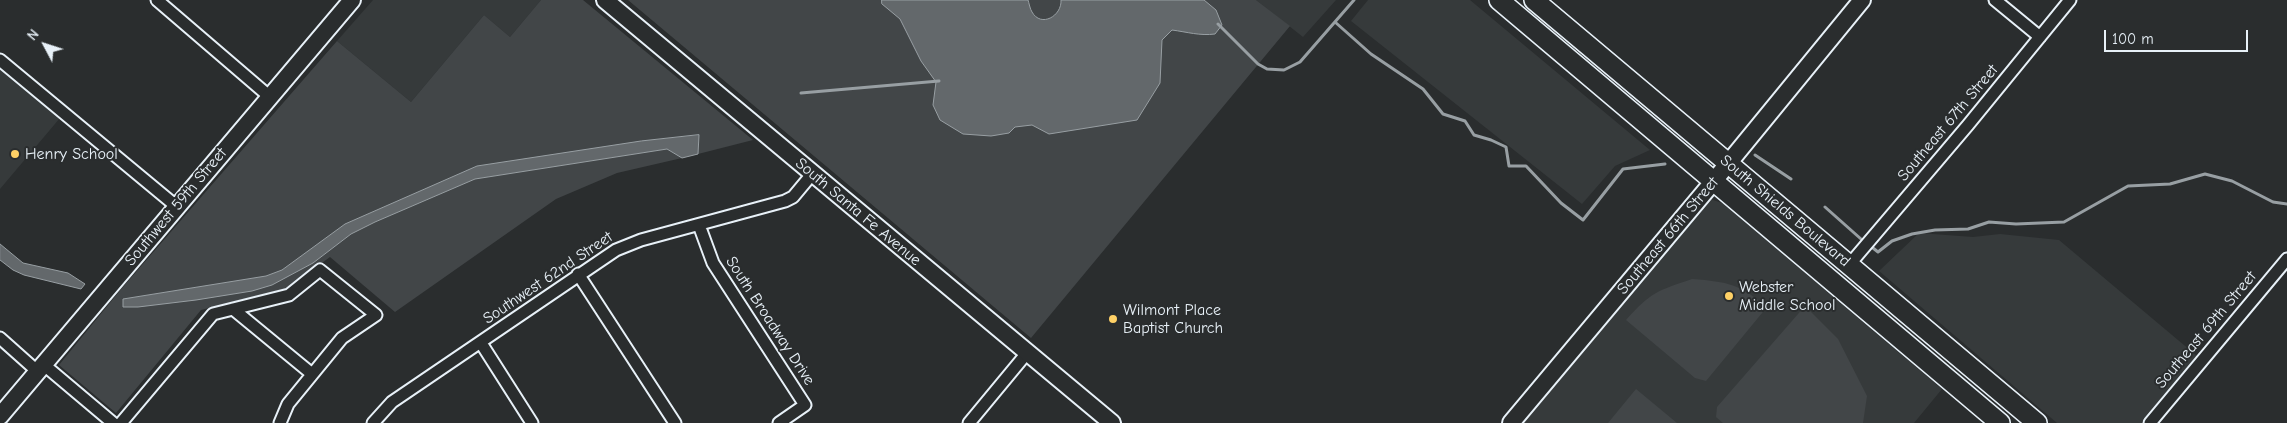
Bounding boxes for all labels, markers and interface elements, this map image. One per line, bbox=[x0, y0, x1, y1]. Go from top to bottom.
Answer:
north arrow bbox=[20, 20, 70, 70]
scale bar bbox=[2107, 20, 2251, 52]
text: N bbox=[24, 26, 43, 44]
text: 100 m bbox=[2112, 30, 2154, 48]
street label: Southeast 67th Street bbox=[1894, 61, 2002, 185]
place label: Henry School bbox=[25, 144, 118, 164]
street label: Southwest 59th Street bbox=[121, 144, 231, 270]
marker: Henry School bbox=[9, 148, 21, 160]
street label: South Shields Boulevard bbox=[1716, 151, 1854, 271]
street label: South Santa Fe Avenue bbox=[791, 154, 925, 270]
street label: Southeast 66th Street bbox=[1613, 173, 1723, 299]
street label: Southwest 62nd Street bbox=[480, 227, 616, 329]
street label: South Broadway Drive bbox=[721, 253, 819, 389]
street label: Southeast 69th Street bbox=[2151, 267, 2261, 393]
place label: Webster Middle School bbox=[1739, 277, 1835, 315]
marker: Webster Middle School bbox=[1723, 290, 1735, 302]
place label: Wilmont Place Baptist Church bbox=[1123, 300, 1223, 338]
marker: Wilmont Place Baptist Church bbox=[1107, 313, 1119, 325]

